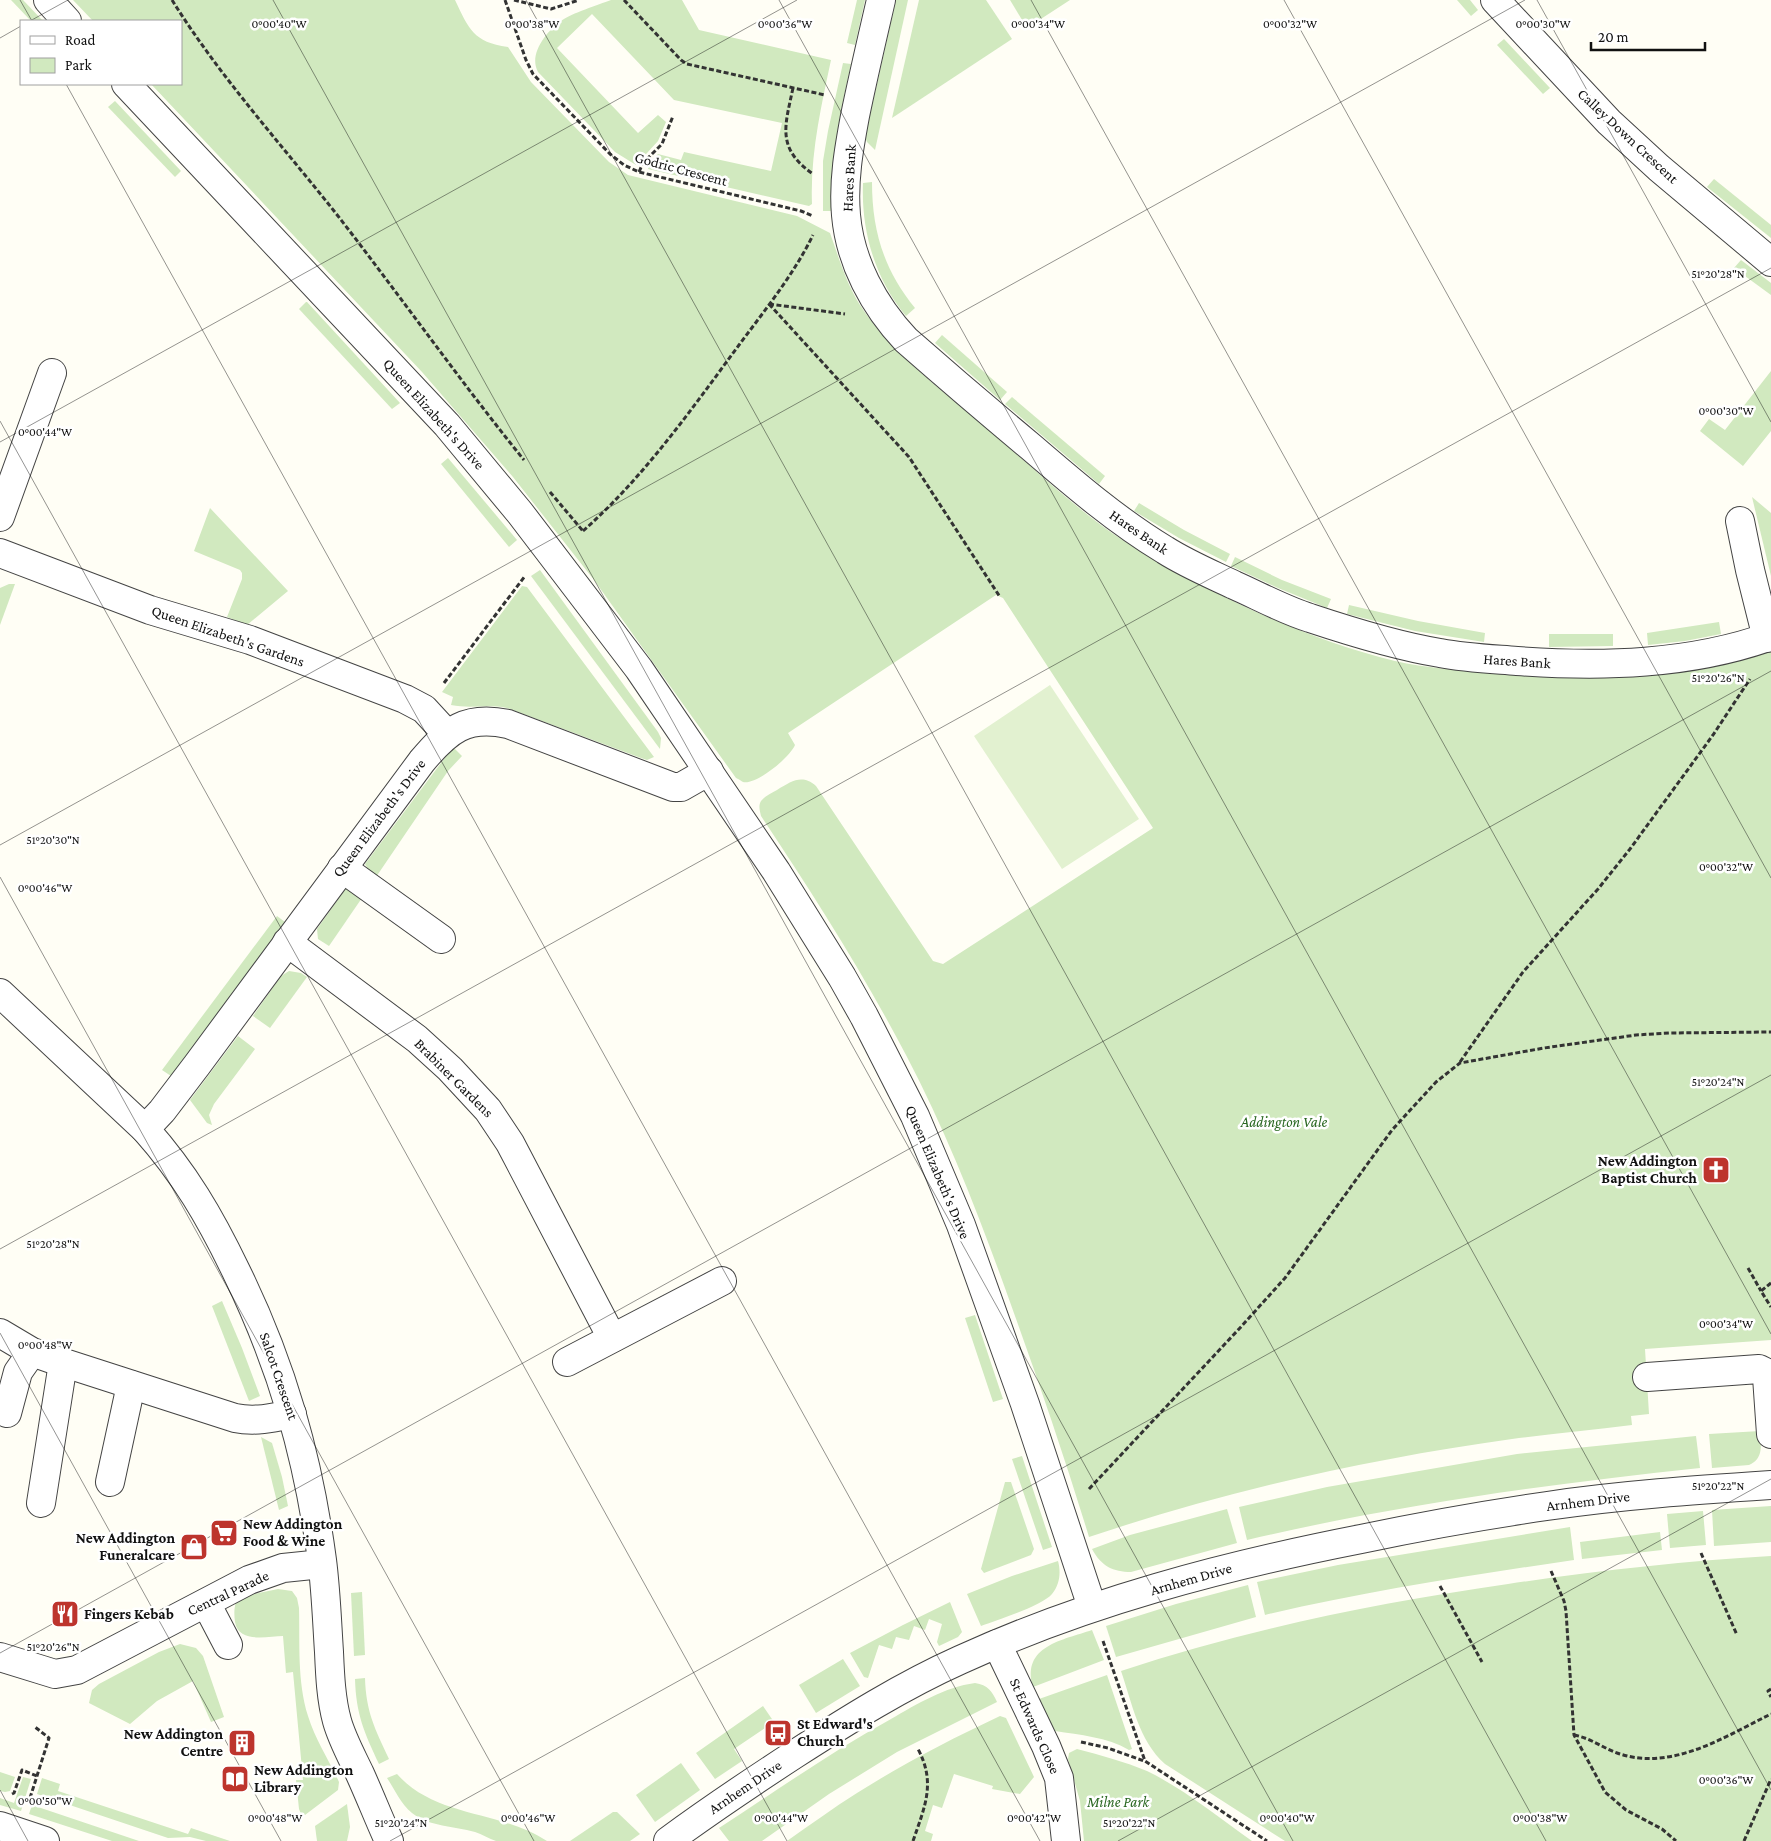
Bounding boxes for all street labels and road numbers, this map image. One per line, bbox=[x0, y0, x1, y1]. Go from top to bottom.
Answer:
street label: Calley Down Crescent bbox=[1574, 85, 1682, 188]
street label: Hares Bank bbox=[839, 143, 859, 212]
street label: Godric Crescent bbox=[633, 149, 730, 189]
street label: Queen Elizabeth's Drive bbox=[380, 355, 488, 473]
street label: Hares Bank bbox=[1107, 507, 1172, 558]
street label: Queen Elizabeth's Gardens bbox=[149, 602, 307, 670]
street label: Hares Bank bbox=[1483, 651, 1552, 671]
street label: Queen Elizabeth's Drive bbox=[329, 756, 429, 880]
street label: Brabiner Gardens bbox=[411, 1035, 497, 1121]
street label: Queen Elizabeth's Drive bbox=[903, 1103, 974, 1242]
street label: Salcot Crescent bbox=[257, 1330, 302, 1423]
street label: Arnhem Drive bbox=[1545, 1488, 1631, 1514]
street label: Arnhem Drive bbox=[1148, 1560, 1234, 1598]
street label: Central Parade bbox=[185, 1567, 272, 1619]
street label: St Edwards Close bbox=[1007, 1676, 1063, 1777]
street label: Arnhem Drive bbox=[706, 1757, 785, 1817]

